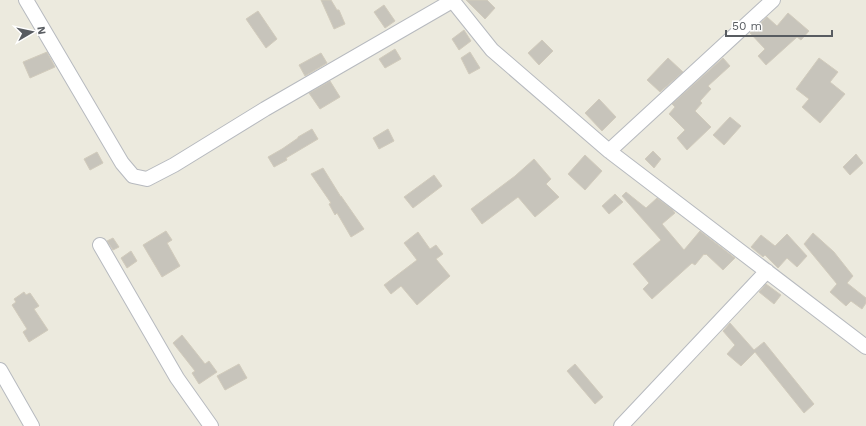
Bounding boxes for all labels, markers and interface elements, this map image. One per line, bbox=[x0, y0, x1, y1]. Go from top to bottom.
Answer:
north arrow bbox=[12, 12, 52, 52]
scale bar bbox=[726, 12, 832, 38]
text: 50 m bbox=[732, 19, 762, 33]
text: N bbox=[34, 25, 48, 36]

